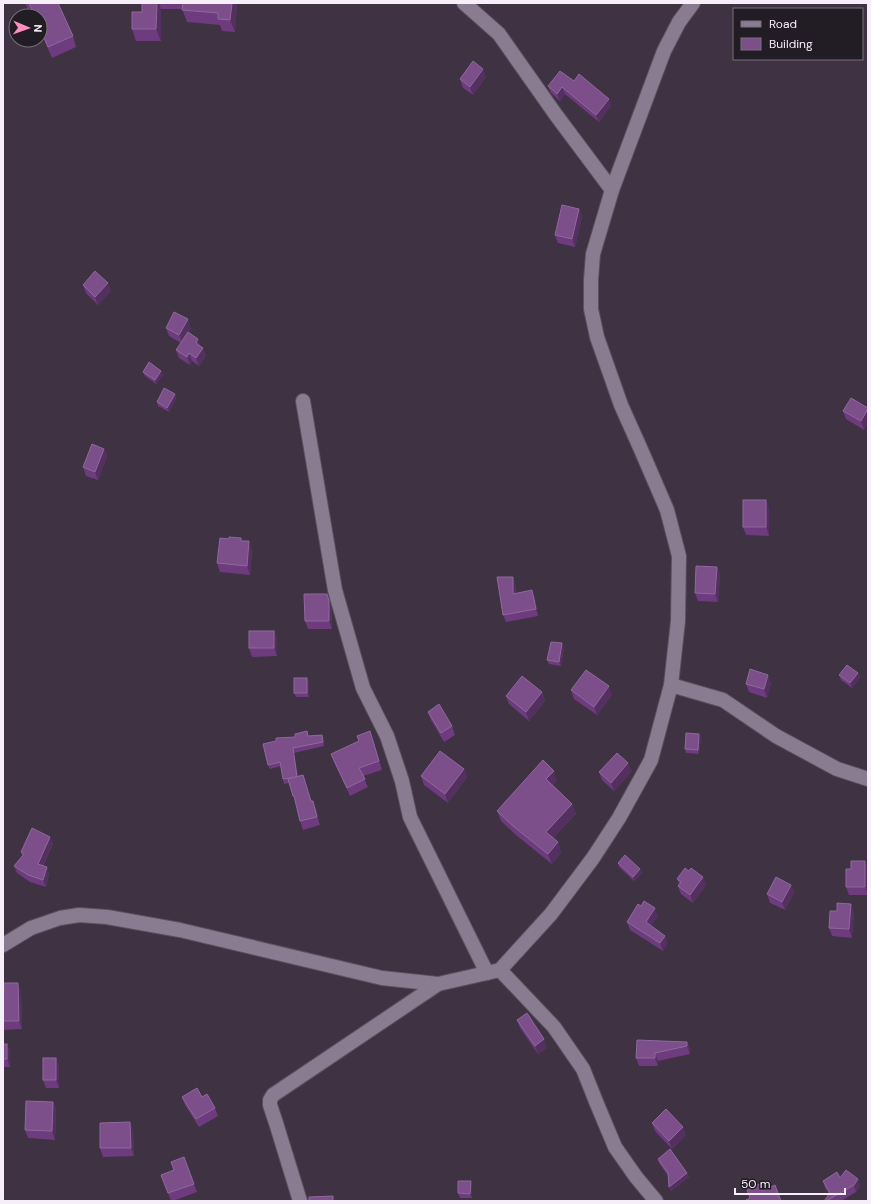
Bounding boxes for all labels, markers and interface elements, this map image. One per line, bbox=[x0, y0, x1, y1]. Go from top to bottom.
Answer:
north arrow bbox=[8, 8, 48, 48]
legend bbox=[733, 8, 863, 60]
text: Road bbox=[769, 16, 797, 32]
text: N bbox=[31, 24, 45, 33]
text: Building bbox=[769, 36, 813, 52]
scale bar bbox=[735, 1170, 845, 1196]
text: 50 m bbox=[741, 1176, 770, 1192]

